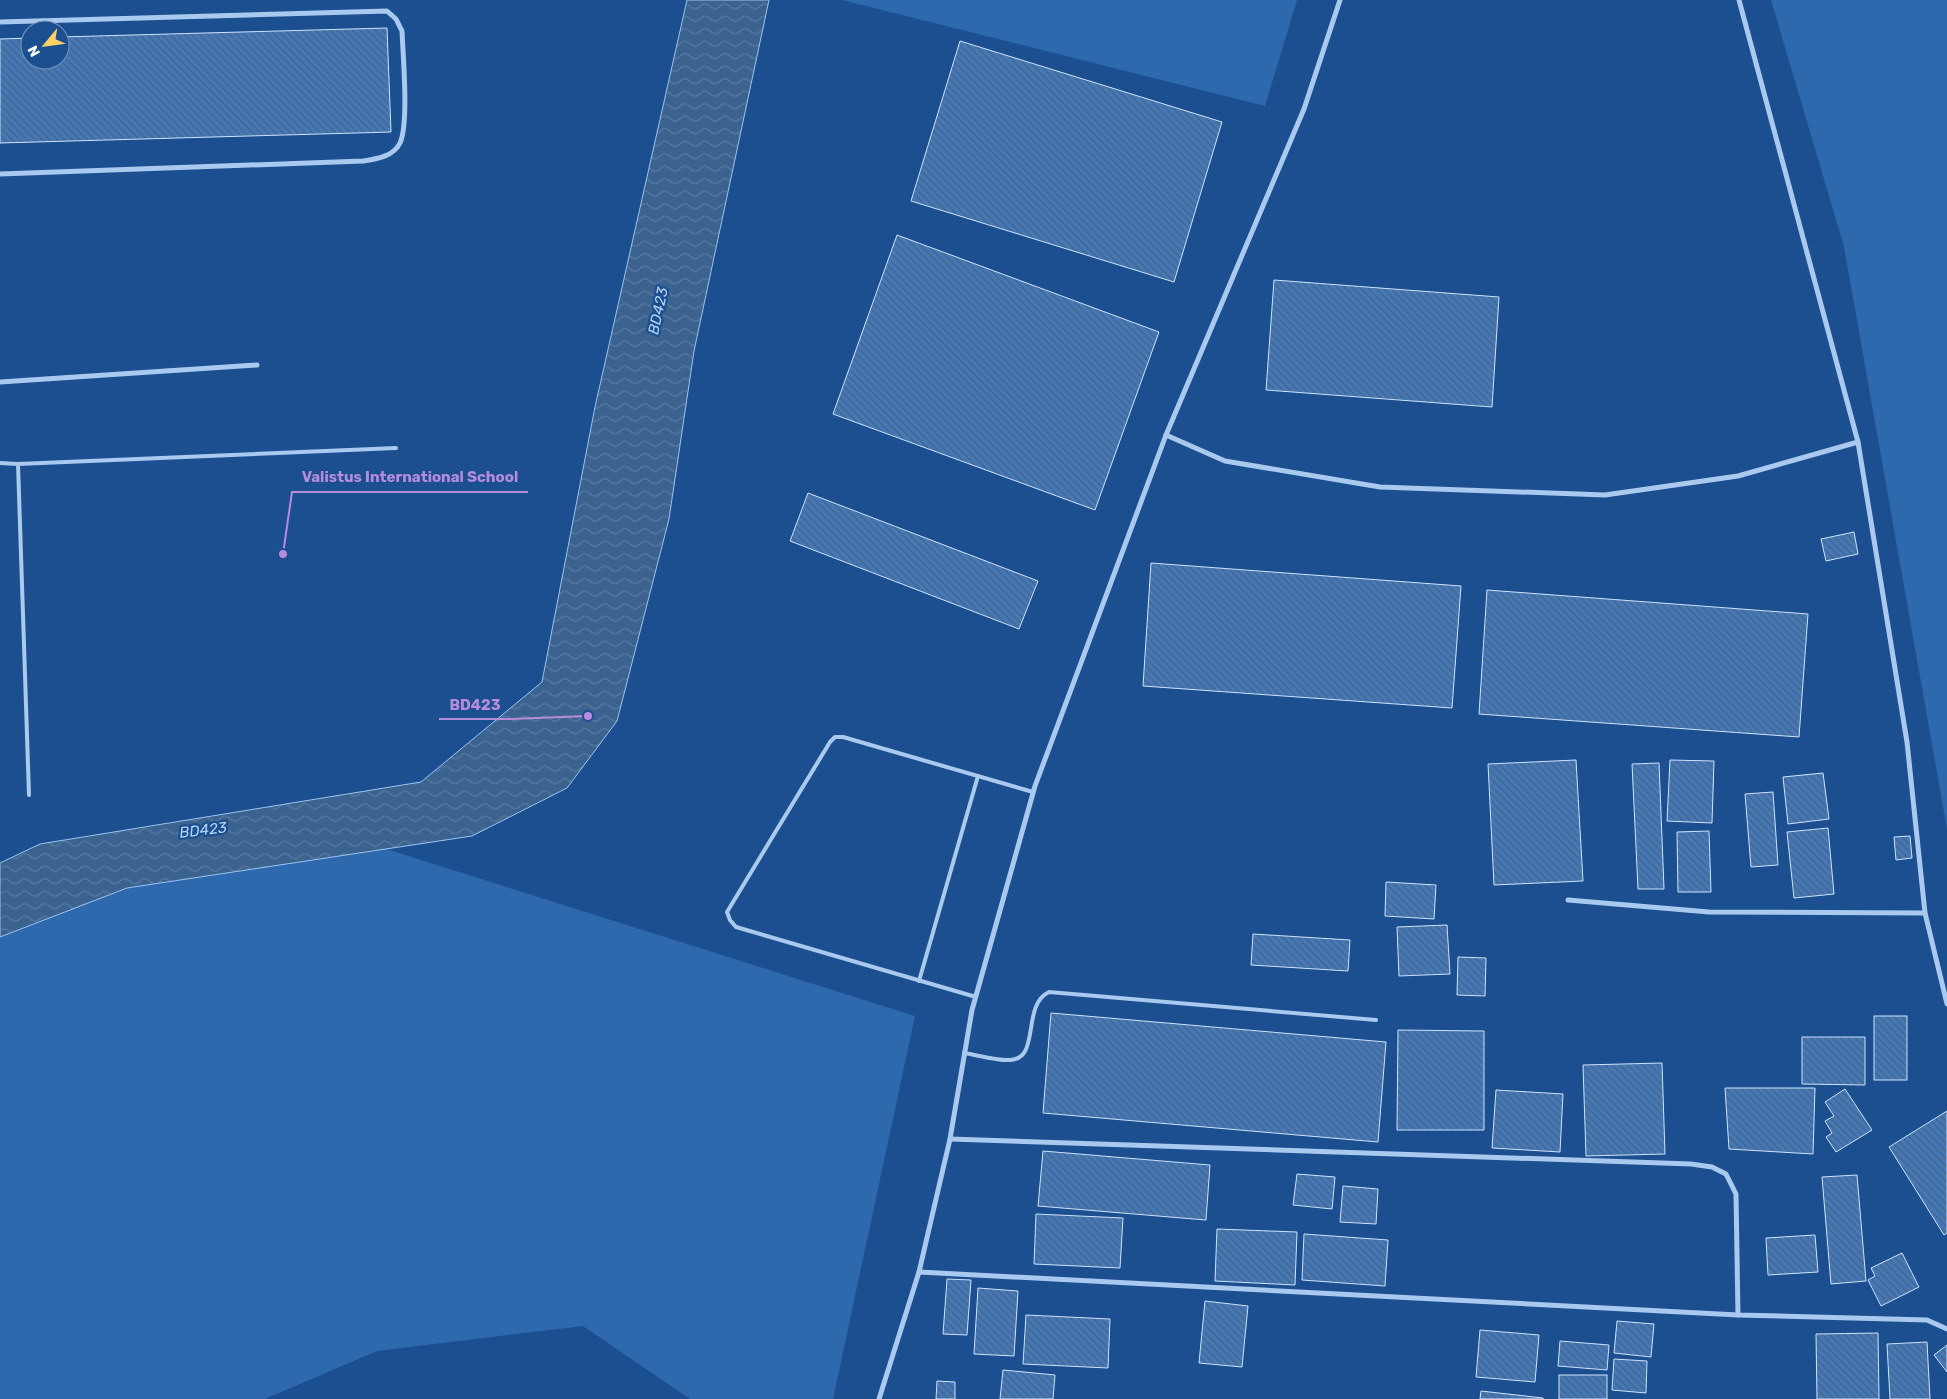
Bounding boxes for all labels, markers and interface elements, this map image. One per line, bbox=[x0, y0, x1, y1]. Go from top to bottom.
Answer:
north arrow bbox=[20, 20, 70, 70]
text: N bbox=[24, 43, 44, 60]
water label: BD423 bbox=[644, 285, 672, 336]
callout: Valistus International School bbox=[292, 462, 528, 492]
text: Valistus International School bbox=[302, 468, 518, 486]
callout: BD423 bbox=[439, 689, 511, 719]
text: BD423 bbox=[449, 696, 501, 714]
water label: BD423 bbox=[178, 818, 229, 842]

